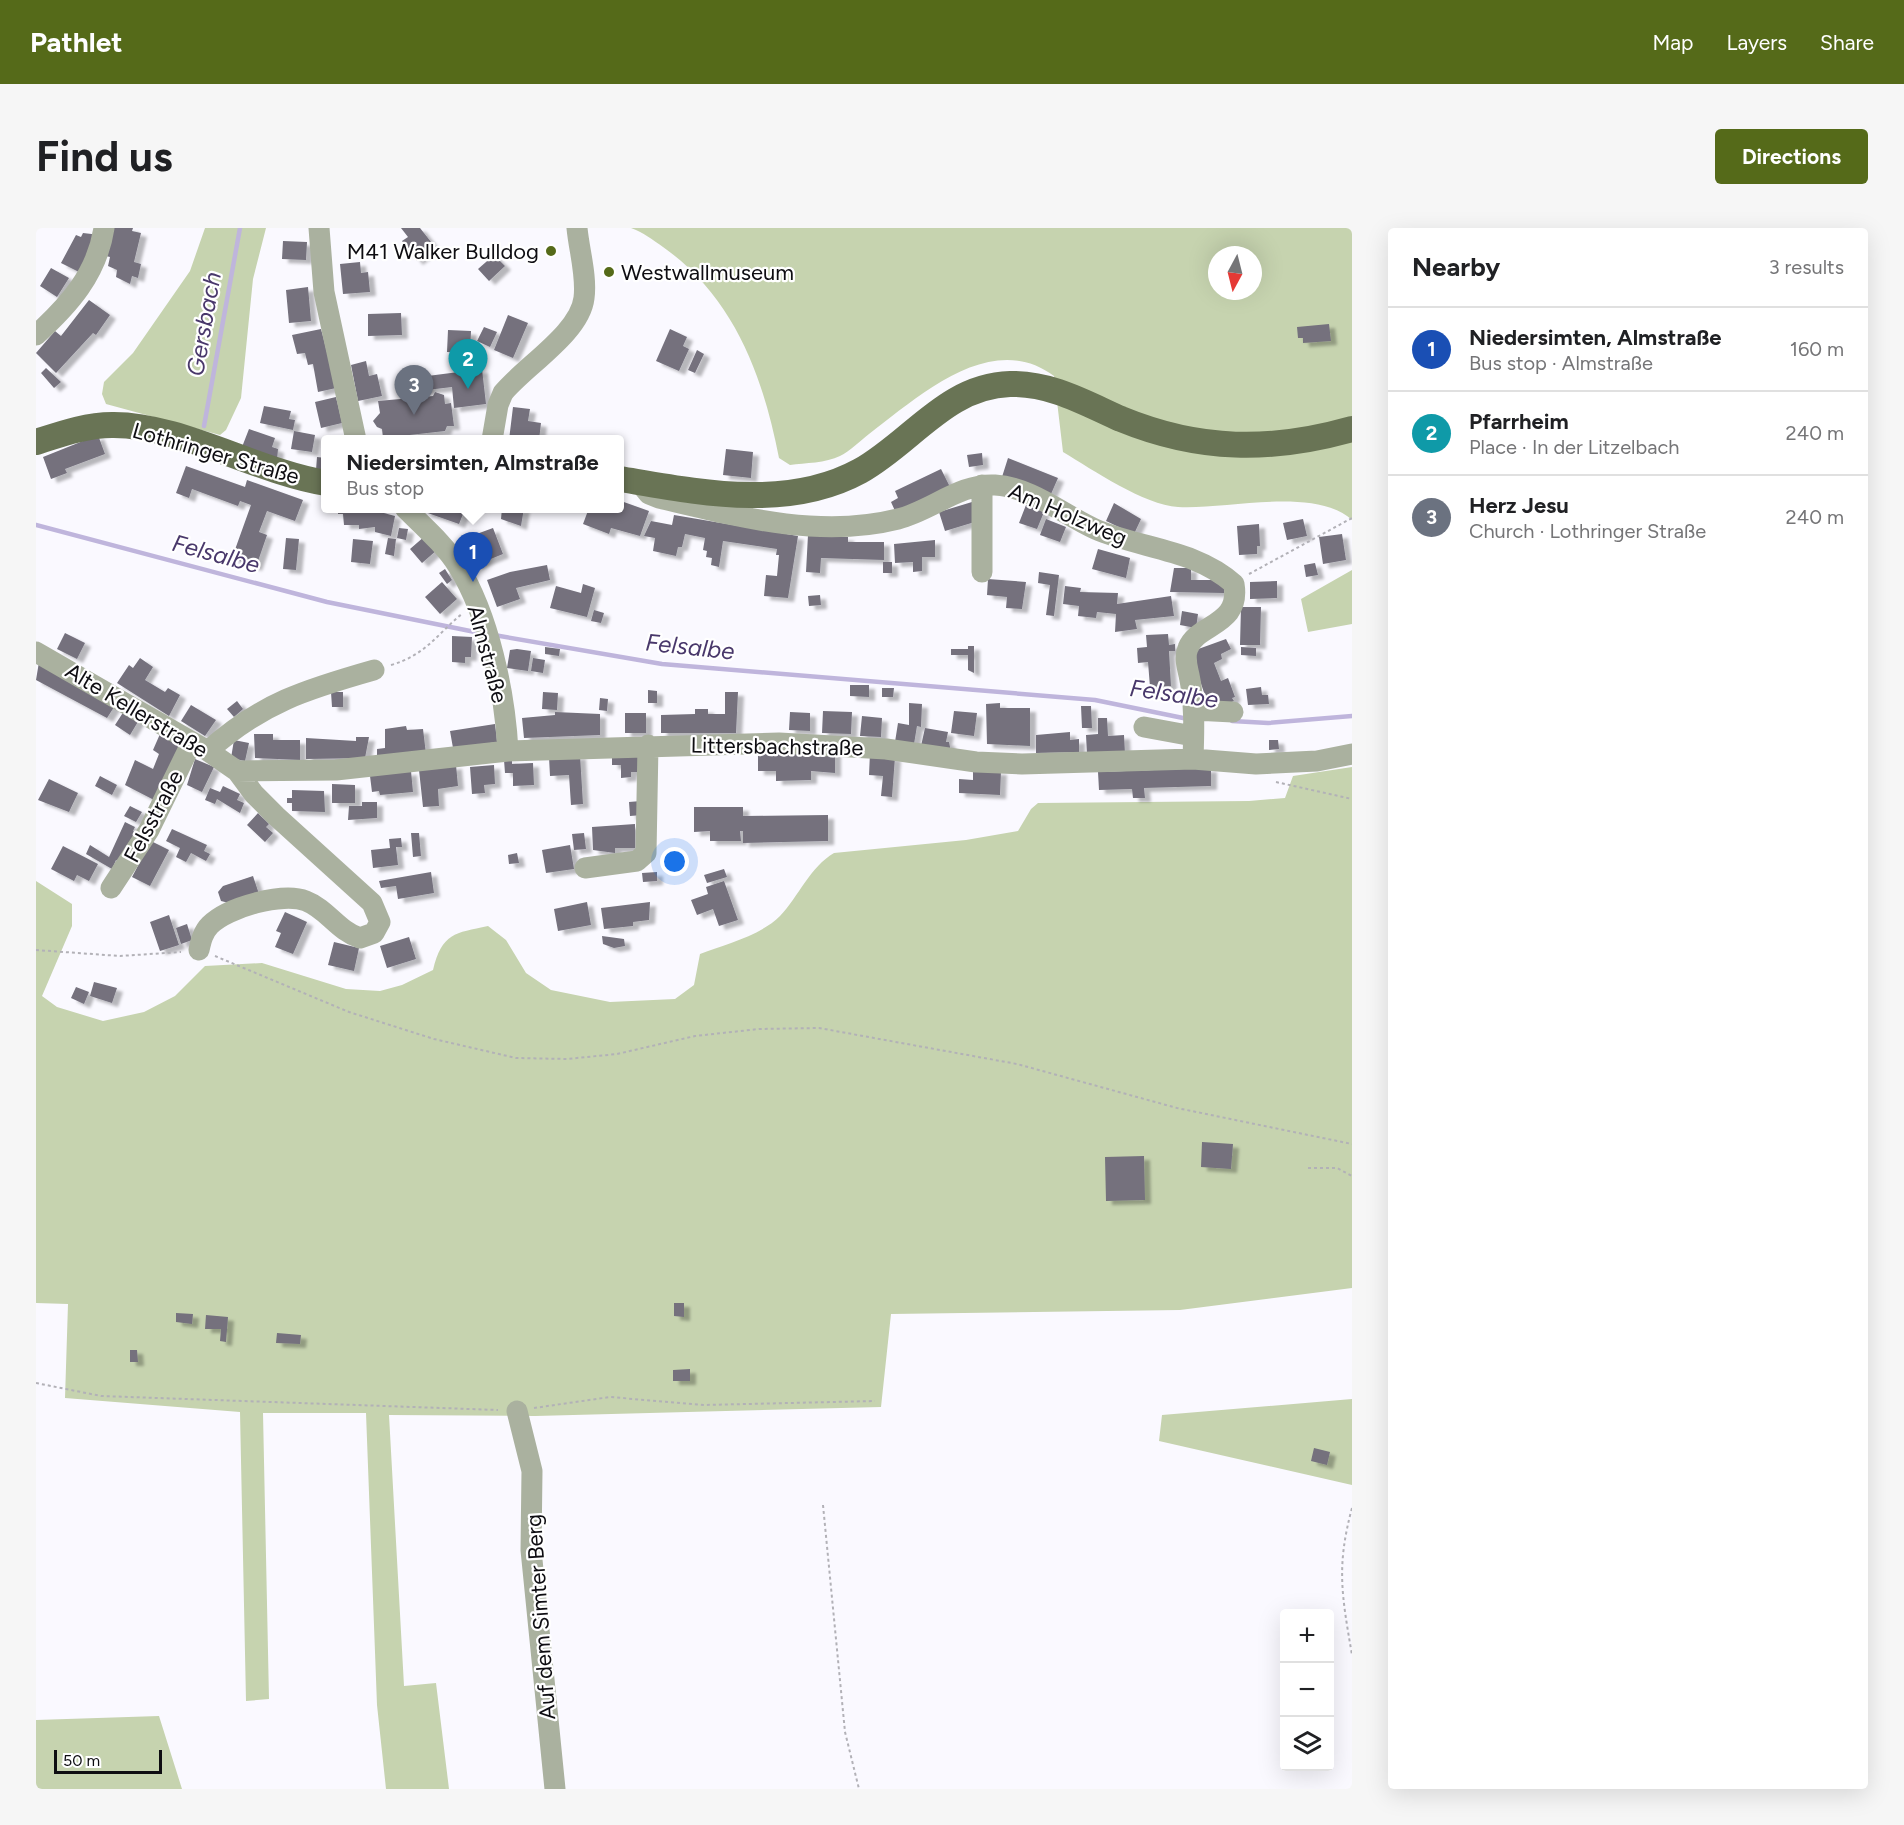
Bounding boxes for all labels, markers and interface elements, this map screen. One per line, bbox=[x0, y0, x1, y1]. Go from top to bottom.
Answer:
text: Pathlet bbox=[30, 25, 122, 59]
text: Map bbox=[1653, 30, 1693, 55]
text: Layers bbox=[1726, 30, 1787, 55]
text: Share bbox=[1820, 30, 1874, 55]
button: Directions bbox=[1715, 129, 1868, 184]
text: Find us bbox=[36, 131, 173, 182]
place label: M41 Walker Bulldog bbox=[347, 238, 539, 265]
marker: M41 Walker Bulldog bbox=[544, 244, 558, 258]
north arrow bbox=[1208, 246, 1262, 300]
text: Nearby bbox=[1412, 251, 1500, 283]
text: 3 results bbox=[1769, 255, 1844, 279]
place label: Westwallmuseum bbox=[621, 259, 794, 286]
marker: Westwallmuseum bbox=[602, 265, 616, 279]
water label: Gersbach bbox=[180, 269, 227, 378]
text: Niedersimten, Almstraße bbox=[1469, 324, 1722, 351]
text: 1 bbox=[1427, 337, 1436, 361]
text: 160 m bbox=[1790, 337, 1844, 361]
pin: 2 bbox=[448, 340, 488, 389]
text: Bus stop · Almstraße bbox=[1469, 351, 1653, 375]
pin: 3 bbox=[394, 366, 434, 415]
text: Pfarrheim bbox=[1469, 408, 1569, 435]
street label: Lothringer Straße bbox=[129, 417, 302, 490]
text: 2 bbox=[1426, 421, 1437, 445]
text: 240 m bbox=[1786, 421, 1844, 445]
popup bbox=[321, 435, 624, 513]
text: Place · In der Litzelbach bbox=[1469, 435, 1679, 459]
text: Niedersimten, Almstraße bbox=[346, 449, 599, 476]
text: Bus stop bbox=[346, 476, 424, 500]
street label: Am Holzweg bbox=[1005, 477, 1131, 551]
text: Herz Jesu bbox=[1469, 492, 1569, 519]
text: 3 bbox=[1426, 505, 1437, 529]
text: 240 m bbox=[1786, 505, 1844, 529]
text: Church · Lothringer Straße bbox=[1469, 519, 1706, 543]
water label: Felsalbe bbox=[169, 528, 263, 579]
pin: 1 bbox=[454, 532, 492, 582]
street label: Almstraße bbox=[462, 602, 514, 706]
water label: Felsalbe bbox=[644, 627, 736, 666]
street label: Alte Kellerstraße bbox=[61, 657, 213, 764]
water label: Felsalbe bbox=[1128, 673, 1220, 714]
street label: Littersbachstraße bbox=[690, 731, 864, 762]
street label: Felsstraße bbox=[118, 766, 189, 867]
your location bbox=[660, 847, 689, 876]
street label: Auf dem Simter Berg bbox=[520, 1513, 561, 1721]
map controls bbox=[1280, 1609, 1334, 1771]
button: + bbox=[1280, 1609, 1334, 1663]
button: − bbox=[1280, 1663, 1334, 1717]
button: layers bbox=[1280, 1717, 1334, 1771]
scale bar bbox=[54, 1747, 162, 1774]
text: 50 m bbox=[63, 1751, 100, 1770]

